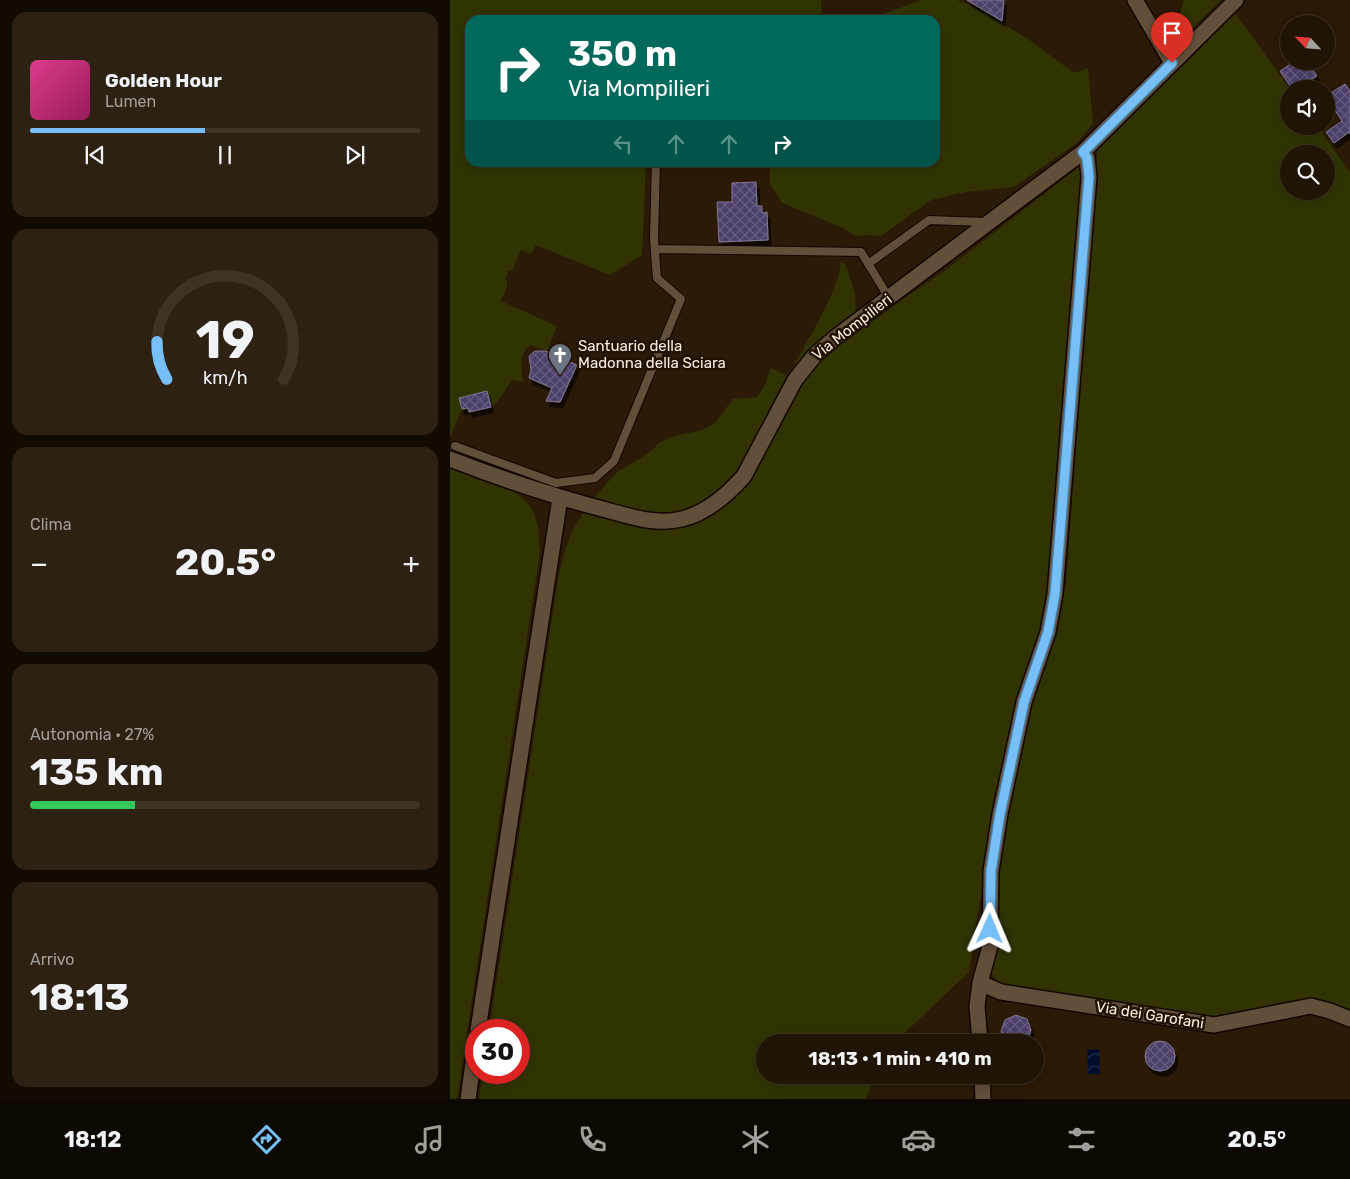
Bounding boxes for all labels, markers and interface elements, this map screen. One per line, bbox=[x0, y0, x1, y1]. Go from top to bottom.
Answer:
pin bbox=[1151, 12, 1193, 63]
north arrow bbox=[1280, 15, 1335, 70]
map controls bbox=[1280, 15, 1335, 200]
icon: arrive bbox=[1158, 19, 1186, 47]
text: 350 m bbox=[568, 33, 677, 75]
icon: right bbox=[485, 35, 550, 100]
text: Golden Hour bbox=[105, 69, 222, 92]
text: Via Mompilieri bbox=[568, 75, 710, 102]
button: sound bbox=[1280, 80, 1335, 135]
text: Lumen bbox=[105, 92, 156, 111]
icon: left bbox=[609, 130, 637, 158]
icon: ahead bbox=[662, 130, 690, 158]
icon: ahead bbox=[715, 130, 743, 158]
icon: right bbox=[768, 130, 796, 158]
icon: previous bbox=[81, 141, 109, 169]
icon: pause bbox=[211, 141, 239, 169]
icon: next bbox=[341, 141, 369, 169]
button: search bbox=[1280, 145, 1335, 200]
street label: Via Mompilieri bbox=[808, 290, 896, 364]
text: 19 bbox=[195, 309, 255, 371]
place label: Santuario della Madonna della Sciara bbox=[578, 337, 726, 372]
church icon: Santuario della Madonna della Sciara bbox=[547, 342, 573, 376]
text: km/h bbox=[203, 367, 247, 388]
text: Clima bbox=[30, 515, 71, 534]
text: 20.5° bbox=[175, 539, 276, 585]
text: − bbox=[30, 547, 48, 580]
text: + bbox=[403, 547, 420, 580]
text: Autonomia · 27% bbox=[30, 725, 154, 744]
text: 135 km bbox=[30, 749, 164, 795]
position arrow bbox=[963, 902, 1015, 954]
text: Arrivo bbox=[30, 950, 75, 969]
text: 18:13 bbox=[30, 974, 130, 1020]
street label: Via dei Garofani bbox=[1095, 998, 1205, 1032]
speed limit sign: 30 bbox=[465, 1019, 530, 1084]
text: 18:13 · 1 min · 410 m bbox=[808, 1047, 992, 1070]
icon: directions bbox=[249, 1122, 284, 1157]
icon: music bbox=[412, 1122, 447, 1157]
icon: phone bbox=[575, 1122, 610, 1157]
icon: climate bbox=[738, 1122, 773, 1157]
icon: car bbox=[901, 1122, 936, 1157]
icon: filters bbox=[1064, 1122, 1099, 1157]
text: 18:12 bbox=[64, 1126, 121, 1153]
text: 20.5° bbox=[1227, 1126, 1286, 1153]

